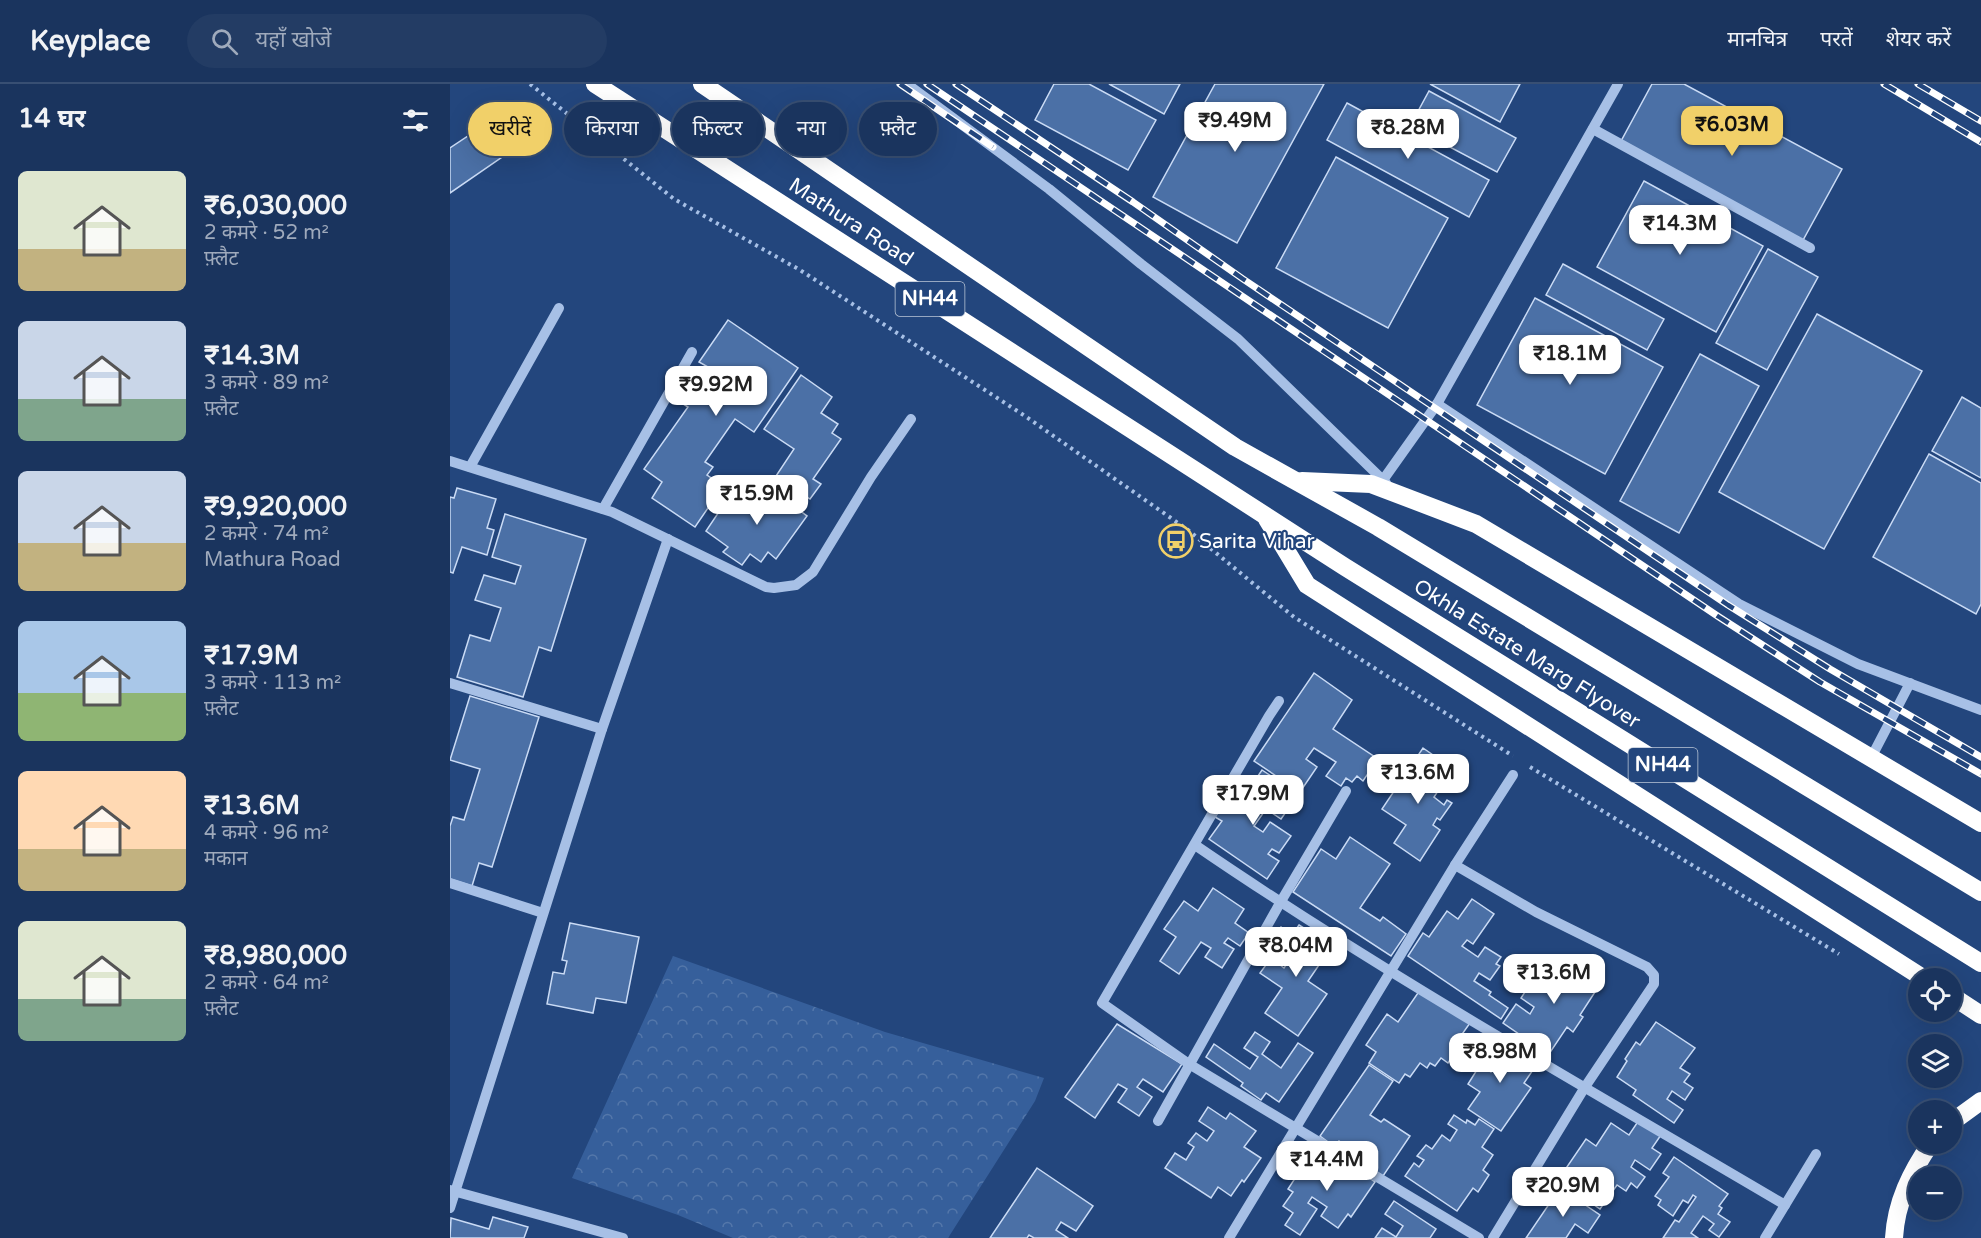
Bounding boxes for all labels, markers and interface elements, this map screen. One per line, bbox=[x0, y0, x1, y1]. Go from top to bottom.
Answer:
search box bbox=[187, 14, 607, 68]
text: Keyplace bbox=[30, 24, 151, 58]
icon: search bbox=[208, 25, 241, 58]
text: यहाँ खोजें bbox=[256, 27, 331, 53]
text: मानचित्र bbox=[1727, 27, 1787, 52]
text: परतें bbox=[1820, 27, 1853, 52]
text: शेयर करें bbox=[1886, 27, 1951, 52]
chip: खरीदें bbox=[468, 102, 552, 156]
chip: किराया bbox=[564, 102, 660, 156]
chip: फ़िल्टर bbox=[672, 102, 764, 156]
chip: नया bbox=[776, 102, 847, 156]
chip: फ़्लैट bbox=[859, 102, 937, 156]
pin: ₹9.49M bbox=[1186, 102, 1284, 153]
text: 14 घर bbox=[18, 103, 86, 134]
icon: filters bbox=[399, 104, 432, 137]
pin: ₹6.03M bbox=[1683, 106, 1781, 157]
text: ₹9.49M bbox=[1198, 109, 1272, 133]
pin: ₹8.28M bbox=[1359, 109, 1457, 160]
text: ₹6.03M bbox=[1695, 113, 1769, 137]
text: ₹8.28M bbox=[1371, 116, 1445, 140]
street label: Mathura Road bbox=[784, 172, 918, 272]
text: ₹6,030,000 bbox=[204, 190, 347, 221]
icon: home bbox=[66, 195, 138, 267]
pin: ₹14.3M bbox=[1631, 205, 1729, 256]
text: ₹14.3M bbox=[1643, 212, 1717, 236]
text: 2 कमरे · 52 m² bbox=[204, 221, 329, 245]
text: फ़्लैट bbox=[204, 247, 239, 271]
road number: NH44 bbox=[896, 282, 964, 316]
pin: ₹18.1M bbox=[1521, 335, 1619, 386]
text: ₹14.3M bbox=[204, 340, 300, 371]
text: ₹18.1M bbox=[1533, 342, 1607, 366]
icon: home bbox=[66, 345, 138, 417]
pin: ₹9.92M bbox=[667, 366, 765, 417]
text: 3 कमरे · 89 m² bbox=[204, 371, 329, 395]
text: ₹9.92M bbox=[679, 373, 753, 397]
text: फ़्लैट bbox=[204, 397, 239, 421]
pin: ₹15.9M bbox=[708, 475, 806, 526]
text: ₹15.9M bbox=[720, 482, 794, 506]
text: ₹9,920,000 bbox=[204, 491, 347, 522]
icon: home bbox=[66, 495, 138, 567]
text: 2 कमरे · 74 m² bbox=[204, 522, 329, 546]
bus stop icon: Sarita Vihar bbox=[1158, 523, 1194, 559]
place label: Sarita Vihar bbox=[1199, 529, 1315, 554]
text: Mathura Road bbox=[204, 548, 341, 572]
street label: Okhla Estate Marg Flyover bbox=[1409, 574, 1645, 734]
text: ₹17.9M bbox=[204, 640, 299, 671]
icon: home bbox=[66, 645, 138, 717]
text: 3 कमरे · 113 m² bbox=[204, 671, 342, 695]
text: फ़्लैट bbox=[204, 697, 239, 721]
road number: NH44 bbox=[1628, 748, 1698, 782]
pin: ₹13.6M bbox=[1369, 754, 1467, 805]
text: ₹13.6M bbox=[1381, 761, 1455, 785]
pin: ₹17.9M bbox=[1204, 775, 1302, 826]
text: ₹17.9M bbox=[1217, 782, 1289, 806]
text: ₹13.6M bbox=[204, 790, 300, 821]
icon: home bbox=[66, 795, 138, 867]
text: 4 कमरे · 96 m² bbox=[204, 821, 329, 845]
text: मकान bbox=[204, 847, 248, 871]
pin: ₹8.04M bbox=[1247, 927, 1345, 978]
text: ₹8.04M bbox=[1259, 934, 1333, 958]
text: ₹8,980,000 bbox=[204, 940, 347, 971]
icon: home bbox=[66, 945, 138, 1017]
pin: ₹13.6M bbox=[1505, 954, 1603, 1005]
text: ₹13.6M bbox=[1517, 961, 1591, 985]
map controls bbox=[1908, 968, 1962, 1220]
button: locate bbox=[1908, 968, 1962, 1022]
text: 2 कमरे · 64 m² bbox=[204, 971, 329, 995]
text: फ़्लैट bbox=[204, 997, 239, 1021]
pin: ₹8.98M bbox=[1451, 1033, 1549, 1084]
button: layers bbox=[1908, 1034, 1962, 1088]
text: ₹8.98M bbox=[1463, 1040, 1537, 1064]
button: + bbox=[1908, 1100, 1962, 1154]
pin: ₹14.4M bbox=[1278, 1141, 1376, 1192]
text: ₹14.4M bbox=[1290, 1148, 1364, 1172]
button: − bbox=[1908, 1166, 1962, 1220]
pin: ₹20.9M bbox=[1514, 1167, 1612, 1218]
text: ₹20.9M bbox=[1526, 1174, 1600, 1198]

